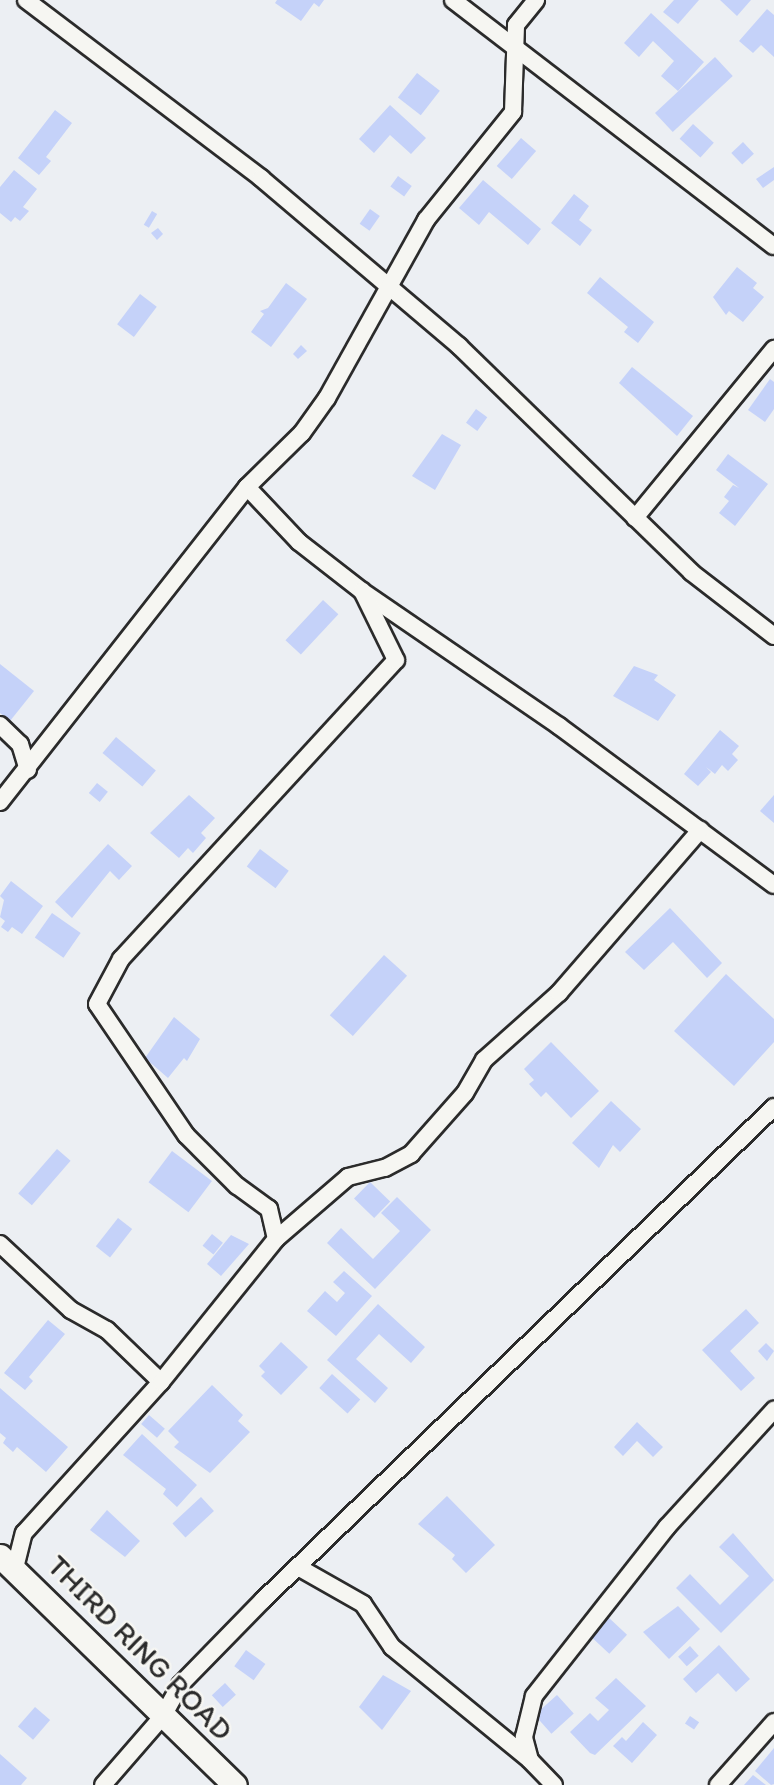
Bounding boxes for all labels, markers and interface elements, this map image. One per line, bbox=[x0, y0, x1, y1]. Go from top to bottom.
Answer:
street label: THIRD RING ROAD bbox=[39, 1547, 241, 1749]

